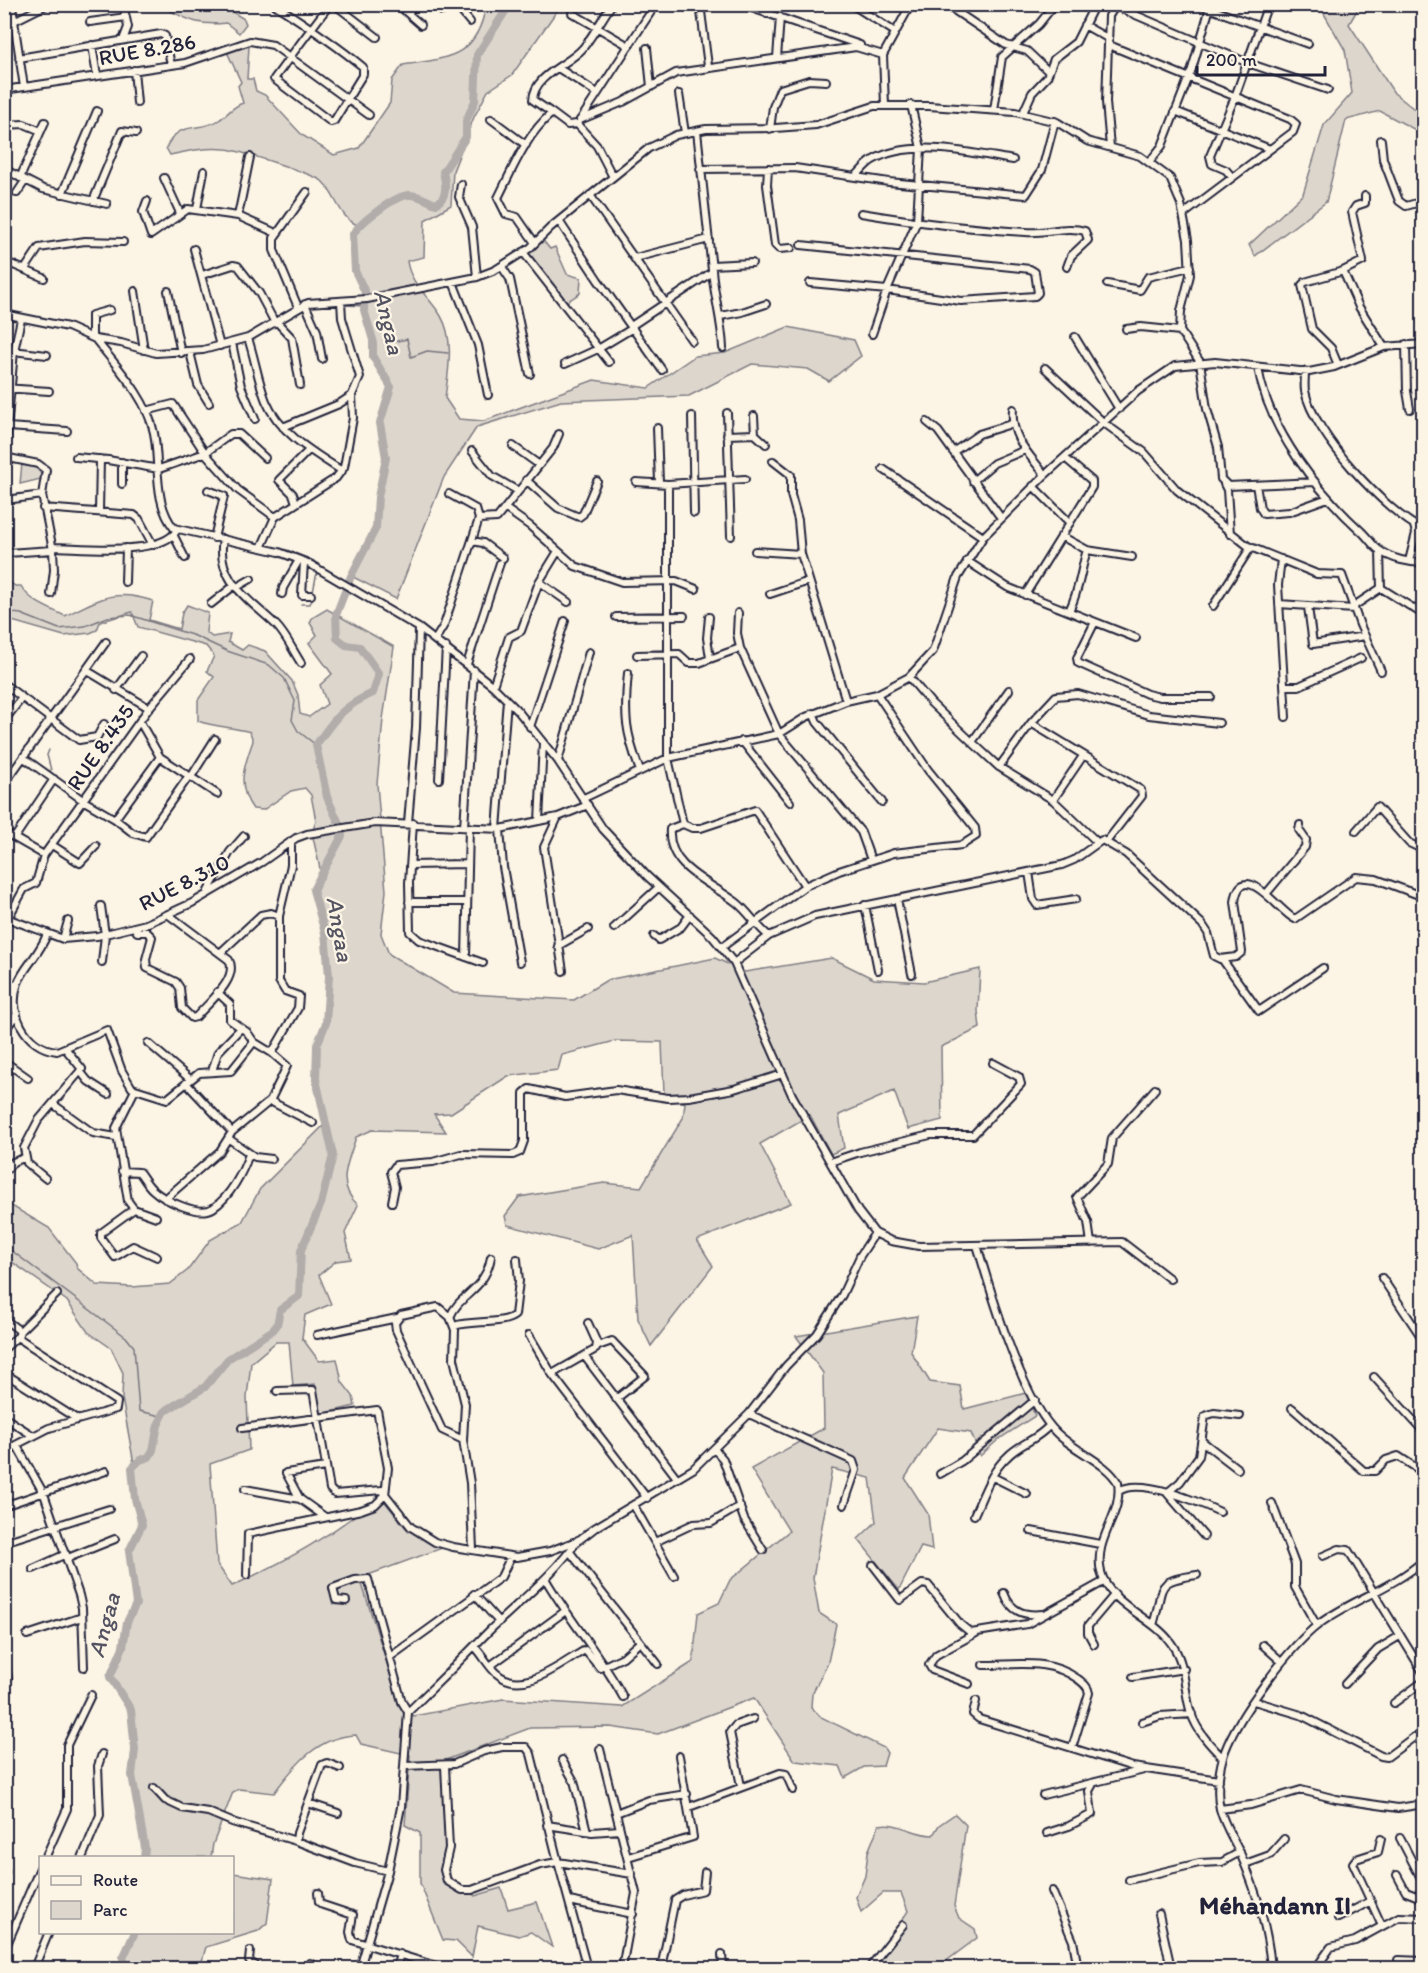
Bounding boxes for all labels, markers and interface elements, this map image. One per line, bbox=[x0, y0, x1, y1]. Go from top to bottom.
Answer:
street label: RUE 8.286 bbox=[97, 28, 198, 71]
scale bar bbox=[1197, 39, 1324, 77]
text: 200 m bbox=[1206, 49, 1257, 71]
water label: Angaa bbox=[368, 287, 411, 358]
street label: RUE 8.435 bbox=[61, 699, 140, 796]
street label: RUE 8.310 bbox=[134, 848, 234, 917]
water label: Angaa bbox=[321, 894, 361, 965]
water label: Angaa bbox=[81, 1588, 126, 1660]
legend bbox=[39, 1856, 234, 1934]
text: Route bbox=[93, 1869, 138, 1891]
district label: Méhandann II bbox=[1199, 1889, 1351, 1921]
text: Parc bbox=[93, 1899, 127, 1921]

